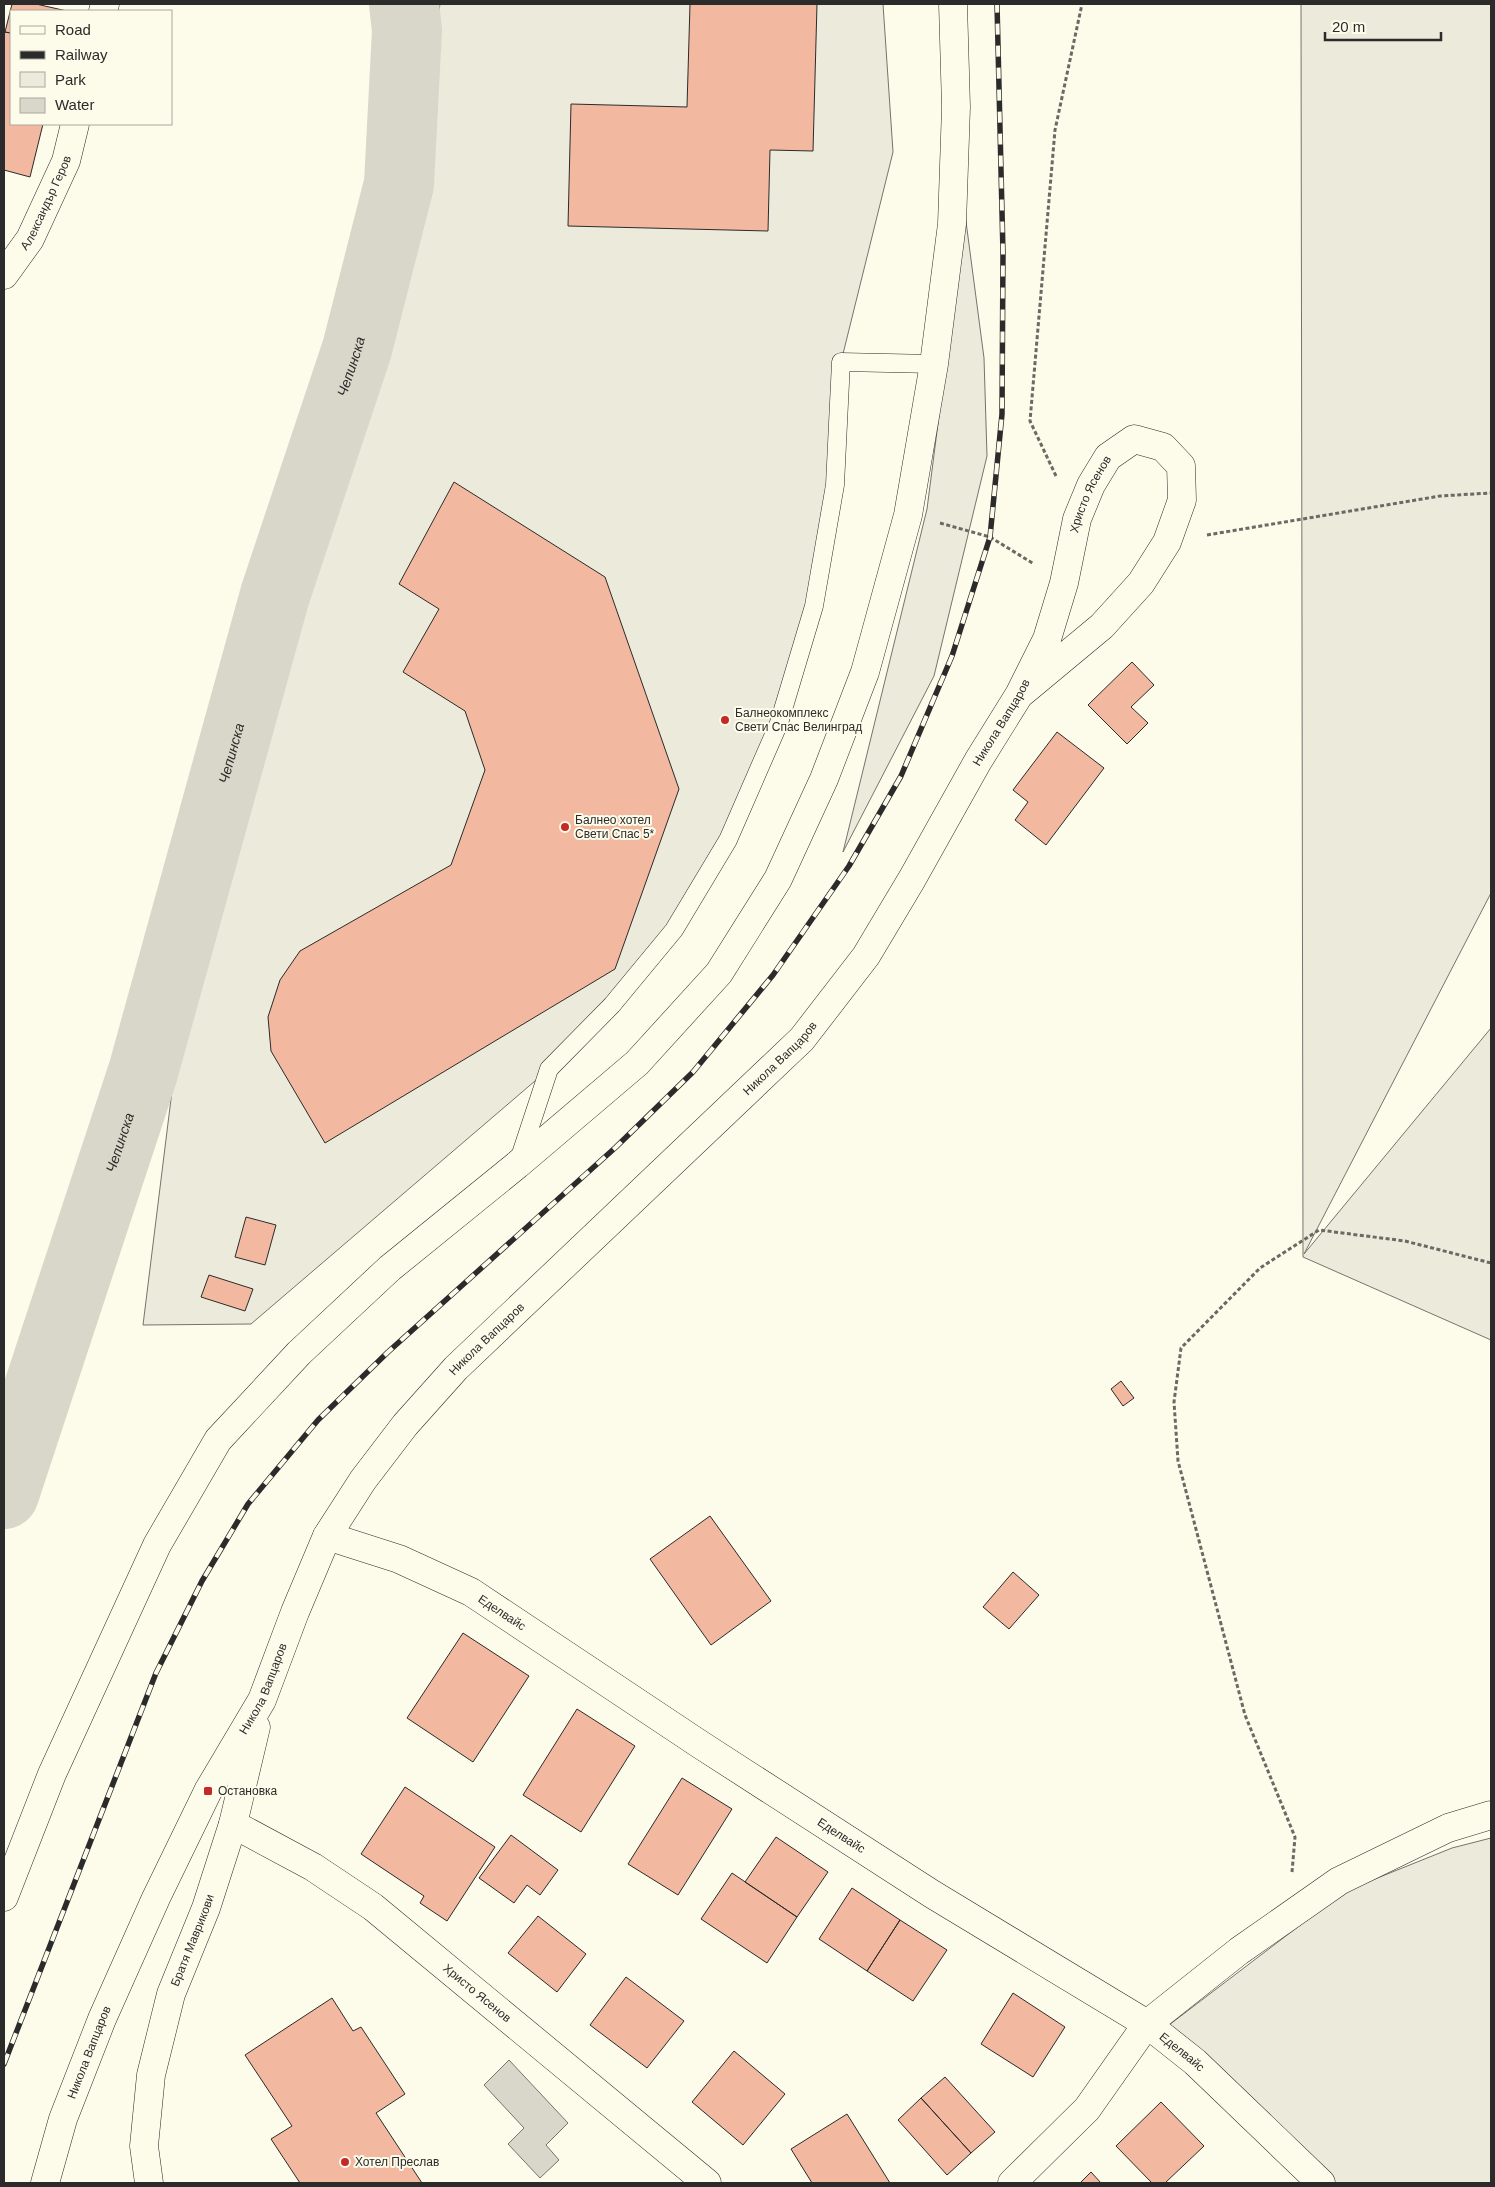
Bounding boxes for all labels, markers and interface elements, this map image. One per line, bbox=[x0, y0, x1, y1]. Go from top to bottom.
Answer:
legend bbox=[10, 10, 172, 125]
scale bar bbox=[1325, 10, 1441, 42]
text: 20 m bbox=[1332, 18, 1365, 35]
text: Road bbox=[55, 21, 91, 38]
text: Railway bbox=[55, 46, 108, 63]
text: Park bbox=[55, 71, 86, 88]
text: Water bbox=[55, 96, 94, 113]
street label: Александър Геров bbox=[17, 154, 74, 253]
water label: Чепинска bbox=[334, 335, 368, 398]
street label: Христо Ясенов bbox=[1067, 453, 1114, 534]
street label: Никола Вапцаров bbox=[970, 677, 1033, 768]
place label: Балнеокомплекс Свети Спас Велинград bbox=[735, 706, 862, 734]
marker: Балнеокомплекс Свети Спас Велинград bbox=[719, 714, 731, 726]
water label: Чепинска bbox=[215, 721, 247, 785]
place label: Балнео хотел Свети Спас 5* bbox=[575, 813, 655, 841]
marker: Балнео хотел Свети Спас 5* bbox=[559, 821, 571, 833]
street label: Никола Вапцаров bbox=[740, 1019, 820, 1098]
water label: Чепинска bbox=[102, 1110, 137, 1174]
street label: Никола Вапцаров bbox=[446, 1300, 527, 1378]
street label: Еделвайс bbox=[476, 1592, 528, 1633]
street label: Никола Вапцаров bbox=[236, 1641, 290, 1737]
place label: Остановка bbox=[218, 1784, 278, 1798]
marker: Остановка bbox=[202, 1785, 214, 1797]
street label: Еделвайс bbox=[815, 1815, 868, 1856]
street label: Братя Маврикови bbox=[168, 1892, 217, 1988]
street label: Христо Ясенов bbox=[440, 1961, 514, 2025]
street label: Никола Вапцаров bbox=[65, 2004, 114, 2101]
street label: Еделвайс bbox=[1157, 2030, 1207, 2074]
place label: Хотел Преслав bbox=[355, 2155, 439, 2169]
marker: Хотел Преслав bbox=[339, 2156, 351, 2168]

